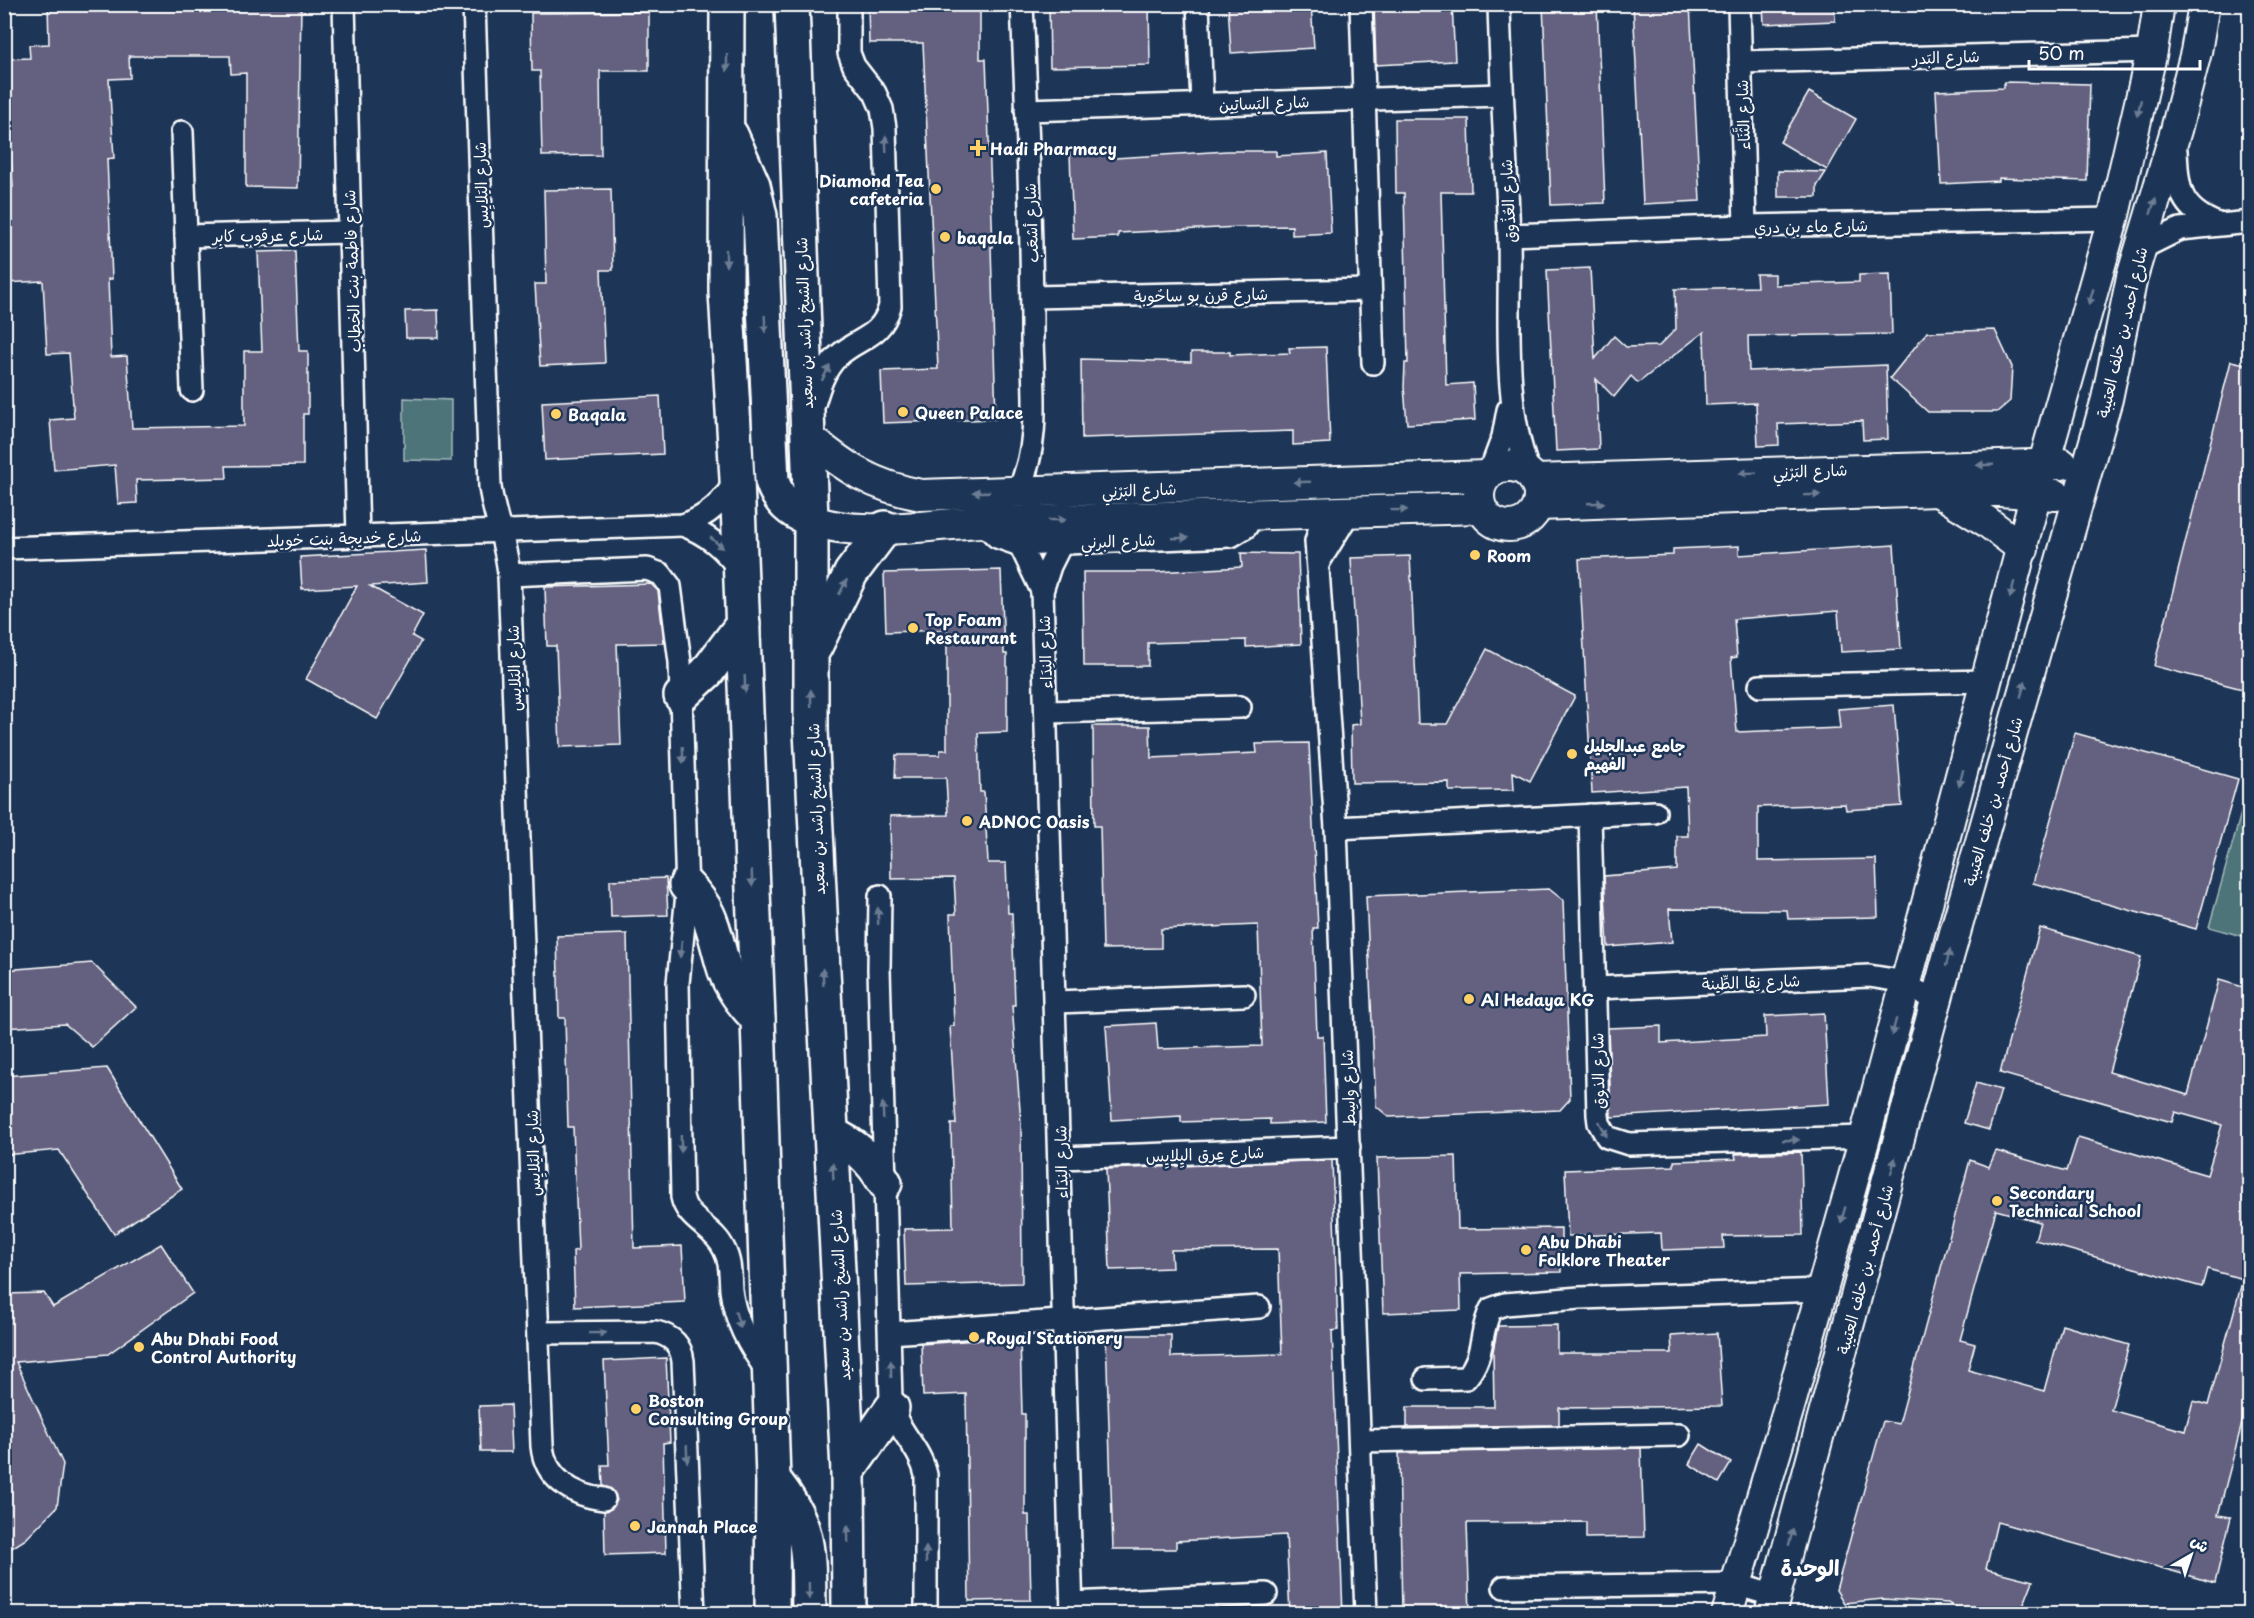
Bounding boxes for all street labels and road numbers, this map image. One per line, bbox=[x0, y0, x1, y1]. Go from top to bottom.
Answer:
street label: شارع البَدر bbox=[1910, 43, 1980, 70]
street label: شارع الثَّنَاء bbox=[1729, 79, 1756, 151]
street label: شارع البَساتِين bbox=[1218, 88, 1310, 117]
street label: شارع اليَلايِس bbox=[466, 141, 495, 229]
street label: شارع العُذُوق bbox=[1493, 158, 1522, 243]
street label: شارع أشعَب bbox=[1017, 183, 1044, 263]
street label: شارع فاطمة بنت الخطاب bbox=[336, 189, 367, 353]
street label: شارع ماء بن دري bbox=[1754, 212, 1868, 239]
street label: شارع عرقوب كابِر bbox=[210, 221, 324, 249]
street label: شارع الشيخ راشد بن سعيد bbox=[788, 237, 819, 409]
street label: شارع أحمد بن خلف العتيبة bbox=[2090, 244, 2153, 420]
street label: شارع قرن بو ساحُوبة bbox=[1134, 281, 1268, 308]
street label: شارع البَرْنِي bbox=[1772, 457, 1848, 487]
street label: شارع البَرْنِي bbox=[1101, 476, 1177, 506]
street label: شارع خديجة بنت خويلد bbox=[266, 522, 422, 553]
street label: شارع البرني bbox=[1080, 527, 1156, 557]
street label: شارع النِدَاء bbox=[1031, 615, 1058, 689]
street label: شارع اليَلايِس bbox=[499, 624, 528, 712]
street label: شارع أحمد بن خلف العتيبة bbox=[1956, 714, 2029, 889]
street label: شارع الشيخ راشد بن سعيد bbox=[800, 723, 831, 895]
street label: شارع نِقا الطِّينة bbox=[1701, 967, 1801, 996]
street label: شارع الذوق bbox=[1584, 1033, 1611, 1109]
street label: شارع واسِط bbox=[1334, 1049, 1361, 1127]
street label: شارع اليَلايِس bbox=[518, 1109, 547, 1197]
street label: شارع النِدَاء bbox=[1047, 1125, 1074, 1199]
street label: شارع عِرق اليِلايِس bbox=[1145, 1139, 1265, 1169]
street label: شارع أحمد بن خلف العتيبة bbox=[1830, 1181, 1899, 1357]
street label: شارع الشيخ راشد بن سعيد bbox=[823, 1208, 856, 1381]

